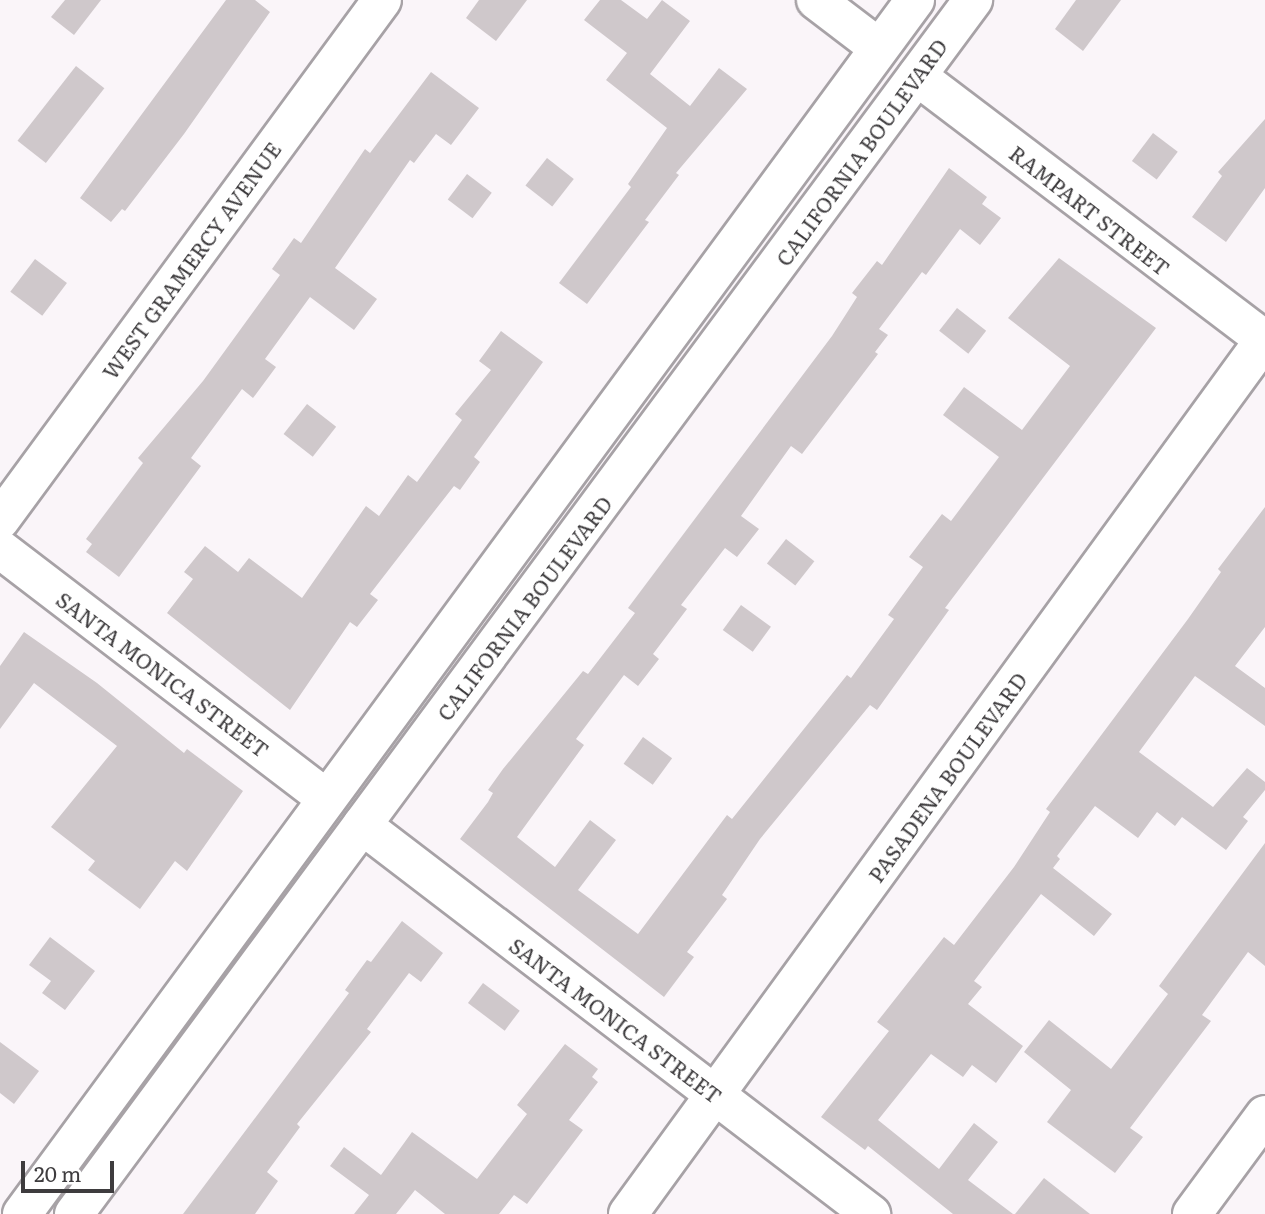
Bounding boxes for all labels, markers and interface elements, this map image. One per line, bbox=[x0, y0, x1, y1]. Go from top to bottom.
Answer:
street label: CALIFORNIA BOULEVARD bbox=[770, 34, 952, 270]
street label: WEST GRAMERCY AVENUE bbox=[96, 137, 286, 383]
street label: RAMPART STREET bbox=[1005, 140, 1175, 280]
street label: CALIFORNIA BOULEVARD bbox=[431, 491, 617, 725]
street label: SANTA MONICA STREET bbox=[52, 586, 274, 762]
street label: PASADENA BOULEVARD bbox=[862, 667, 1032, 887]
street label: SANTA MONICA STREET bbox=[505, 932, 727, 1108]
scale bar bbox=[24, 1148, 117, 1192]
text: 20 m bbox=[34, 1157, 81, 1188]

